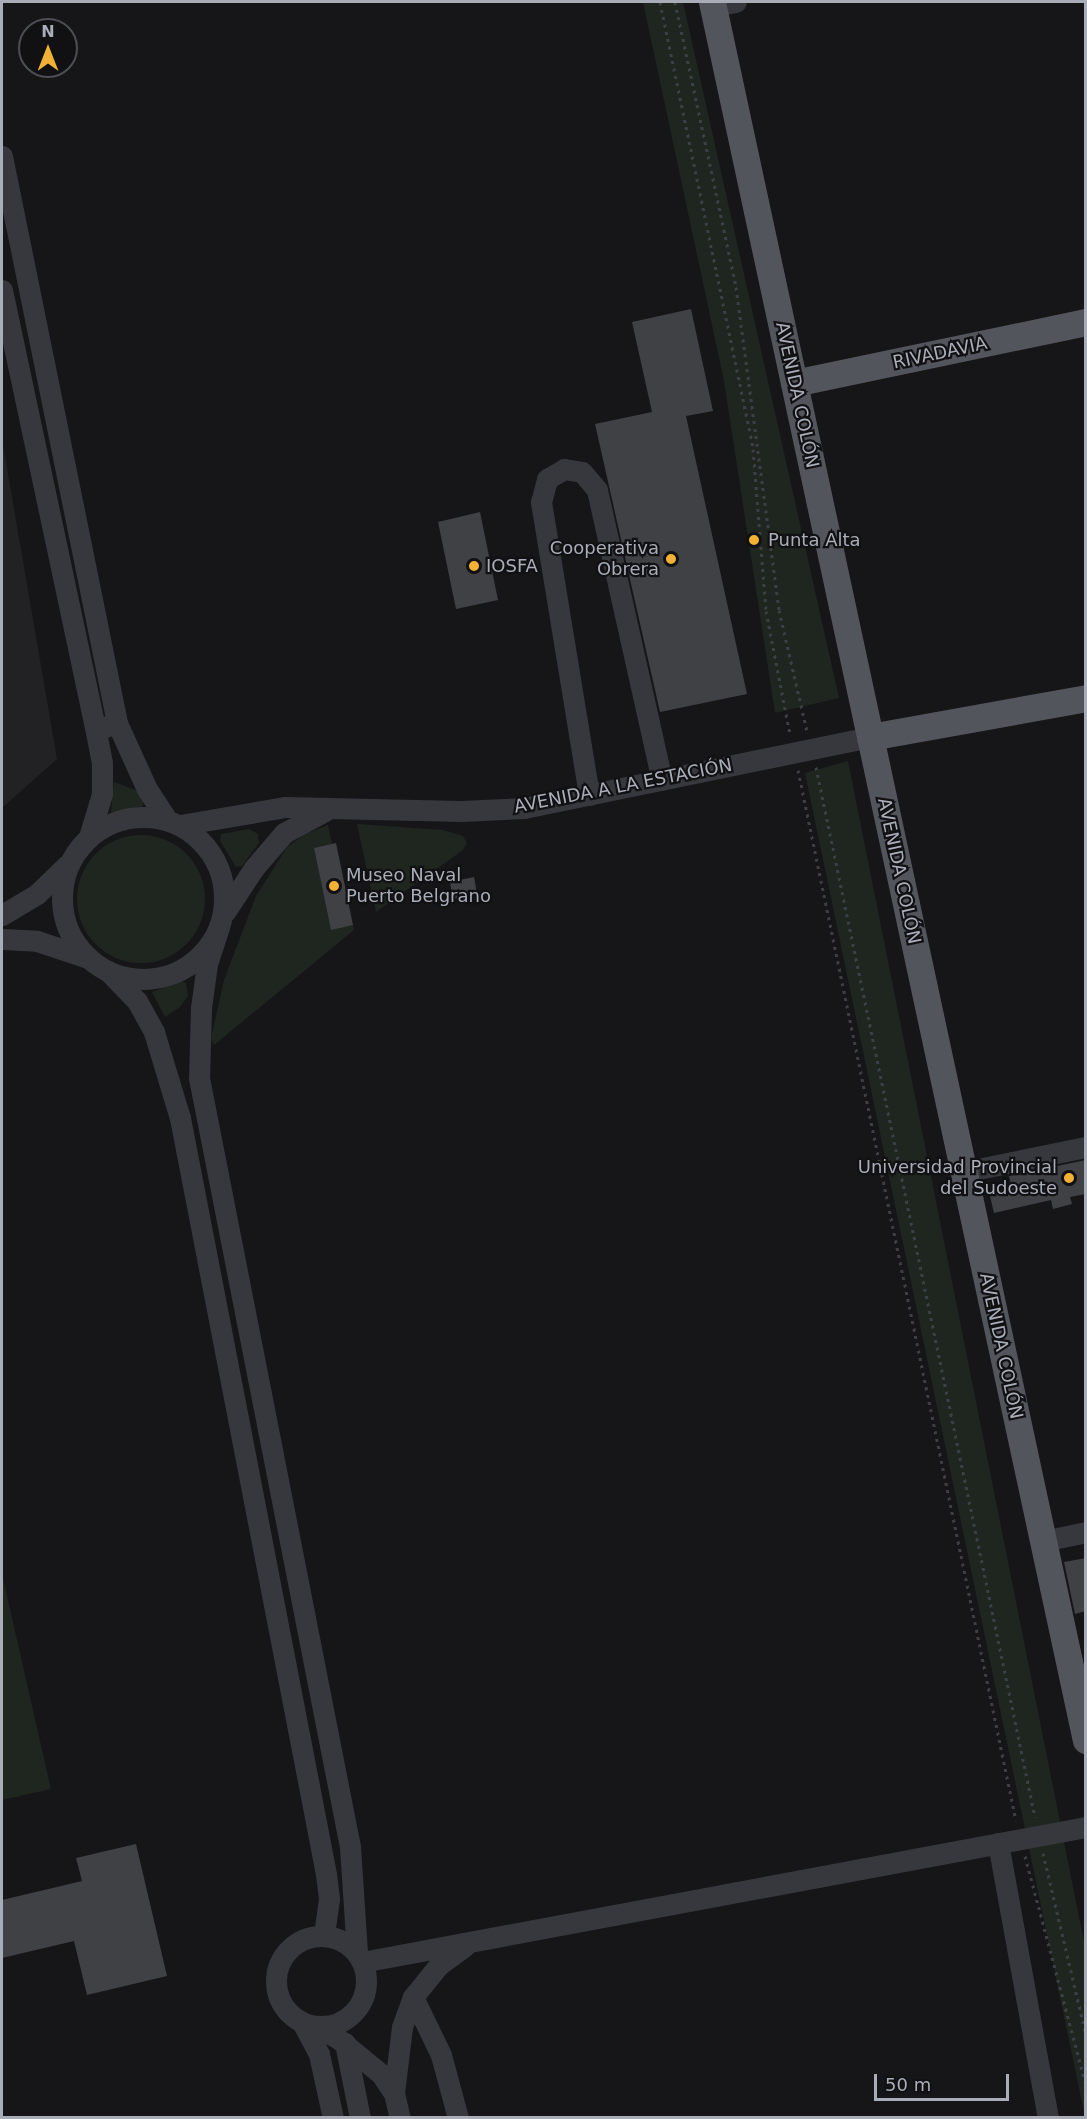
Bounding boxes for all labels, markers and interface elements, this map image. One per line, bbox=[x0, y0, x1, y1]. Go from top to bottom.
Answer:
north arrow bbox=[18, 18, 78, 78]
text: N bbox=[41, 22, 55, 41]
street label: AVENIDA COLÓN bbox=[771, 320, 823, 470]
street label: RIVADAVIA bbox=[891, 332, 989, 374]
place label: Punta Alta bbox=[768, 529, 861, 551]
marker: Punta Alta bbox=[745, 531, 763, 549]
place label: Cooperativa Obrera bbox=[550, 538, 659, 580]
marker: Cooperativa Obrera bbox=[664, 552, 678, 566]
place label: IOSFA bbox=[486, 555, 538, 577]
marker: IOSFA bbox=[467, 559, 481, 573]
street label: AVENIDA A LA ESTACIÓN bbox=[512, 754, 734, 818]
street label: AVENIDA COLÓN bbox=[873, 796, 925, 946]
place label: Museo Naval Puerto Belgrano bbox=[346, 865, 491, 908]
marker: Museo Naval Puerto Belgrano bbox=[327, 879, 341, 893]
place label: Universidad Provincial del Sudoeste bbox=[858, 1157, 1057, 1200]
marker: Universidad Provincial del Sudoeste bbox=[1062, 1171, 1076, 1185]
street label: AVENIDA COLÓN bbox=[975, 1271, 1027, 1421]
scale bar bbox=[877, 2062, 1012, 2100]
text: 50 m bbox=[885, 2074, 931, 2095]

